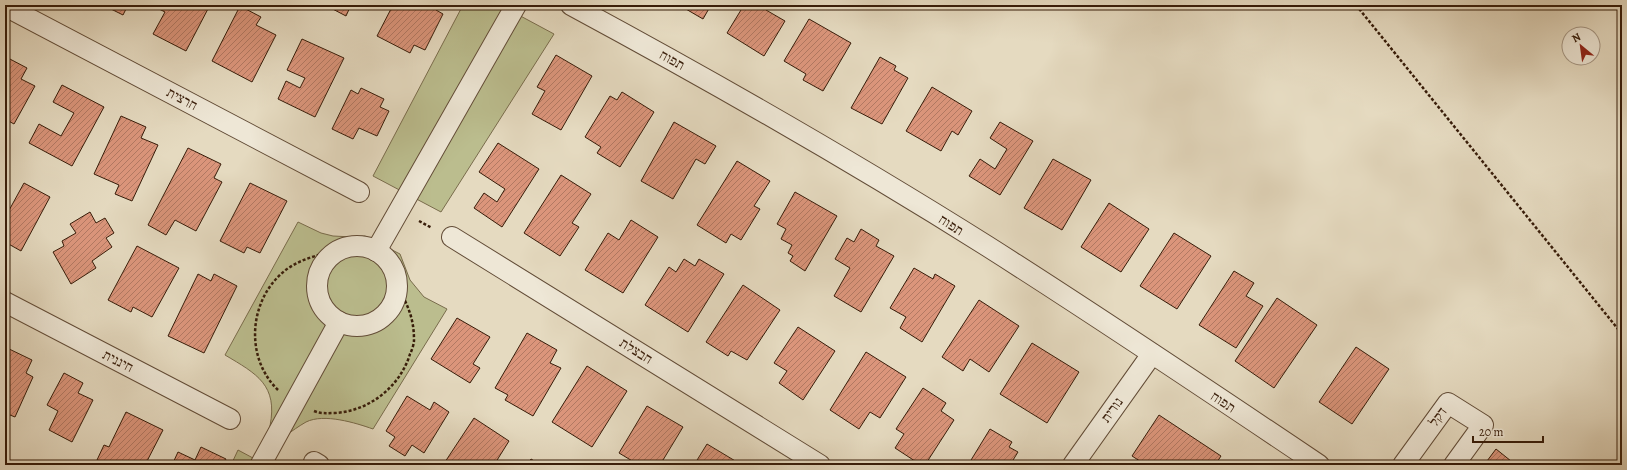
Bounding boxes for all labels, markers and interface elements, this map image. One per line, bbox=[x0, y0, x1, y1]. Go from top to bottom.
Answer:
north arrow bbox=[1561, 26, 1601, 66]
text: N bbox=[1569, 29, 1584, 46]
street label: תפוח bbox=[656, 45, 688, 75]
street label: חרצית bbox=[163, 83, 201, 115]
street label: תפוח bbox=[935, 210, 967, 240]
street label: חבצלת bbox=[616, 333, 656, 369]
street label: חיננית bbox=[99, 345, 137, 377]
street label: תפוח bbox=[1207, 387, 1239, 417]
street label: נורית bbox=[1096, 394, 1128, 426]
street label: דקל bbox=[1424, 403, 1452, 431]
scale bar bbox=[1473, 418, 1543, 444]
text: 20 m bbox=[1479, 424, 1503, 440]

